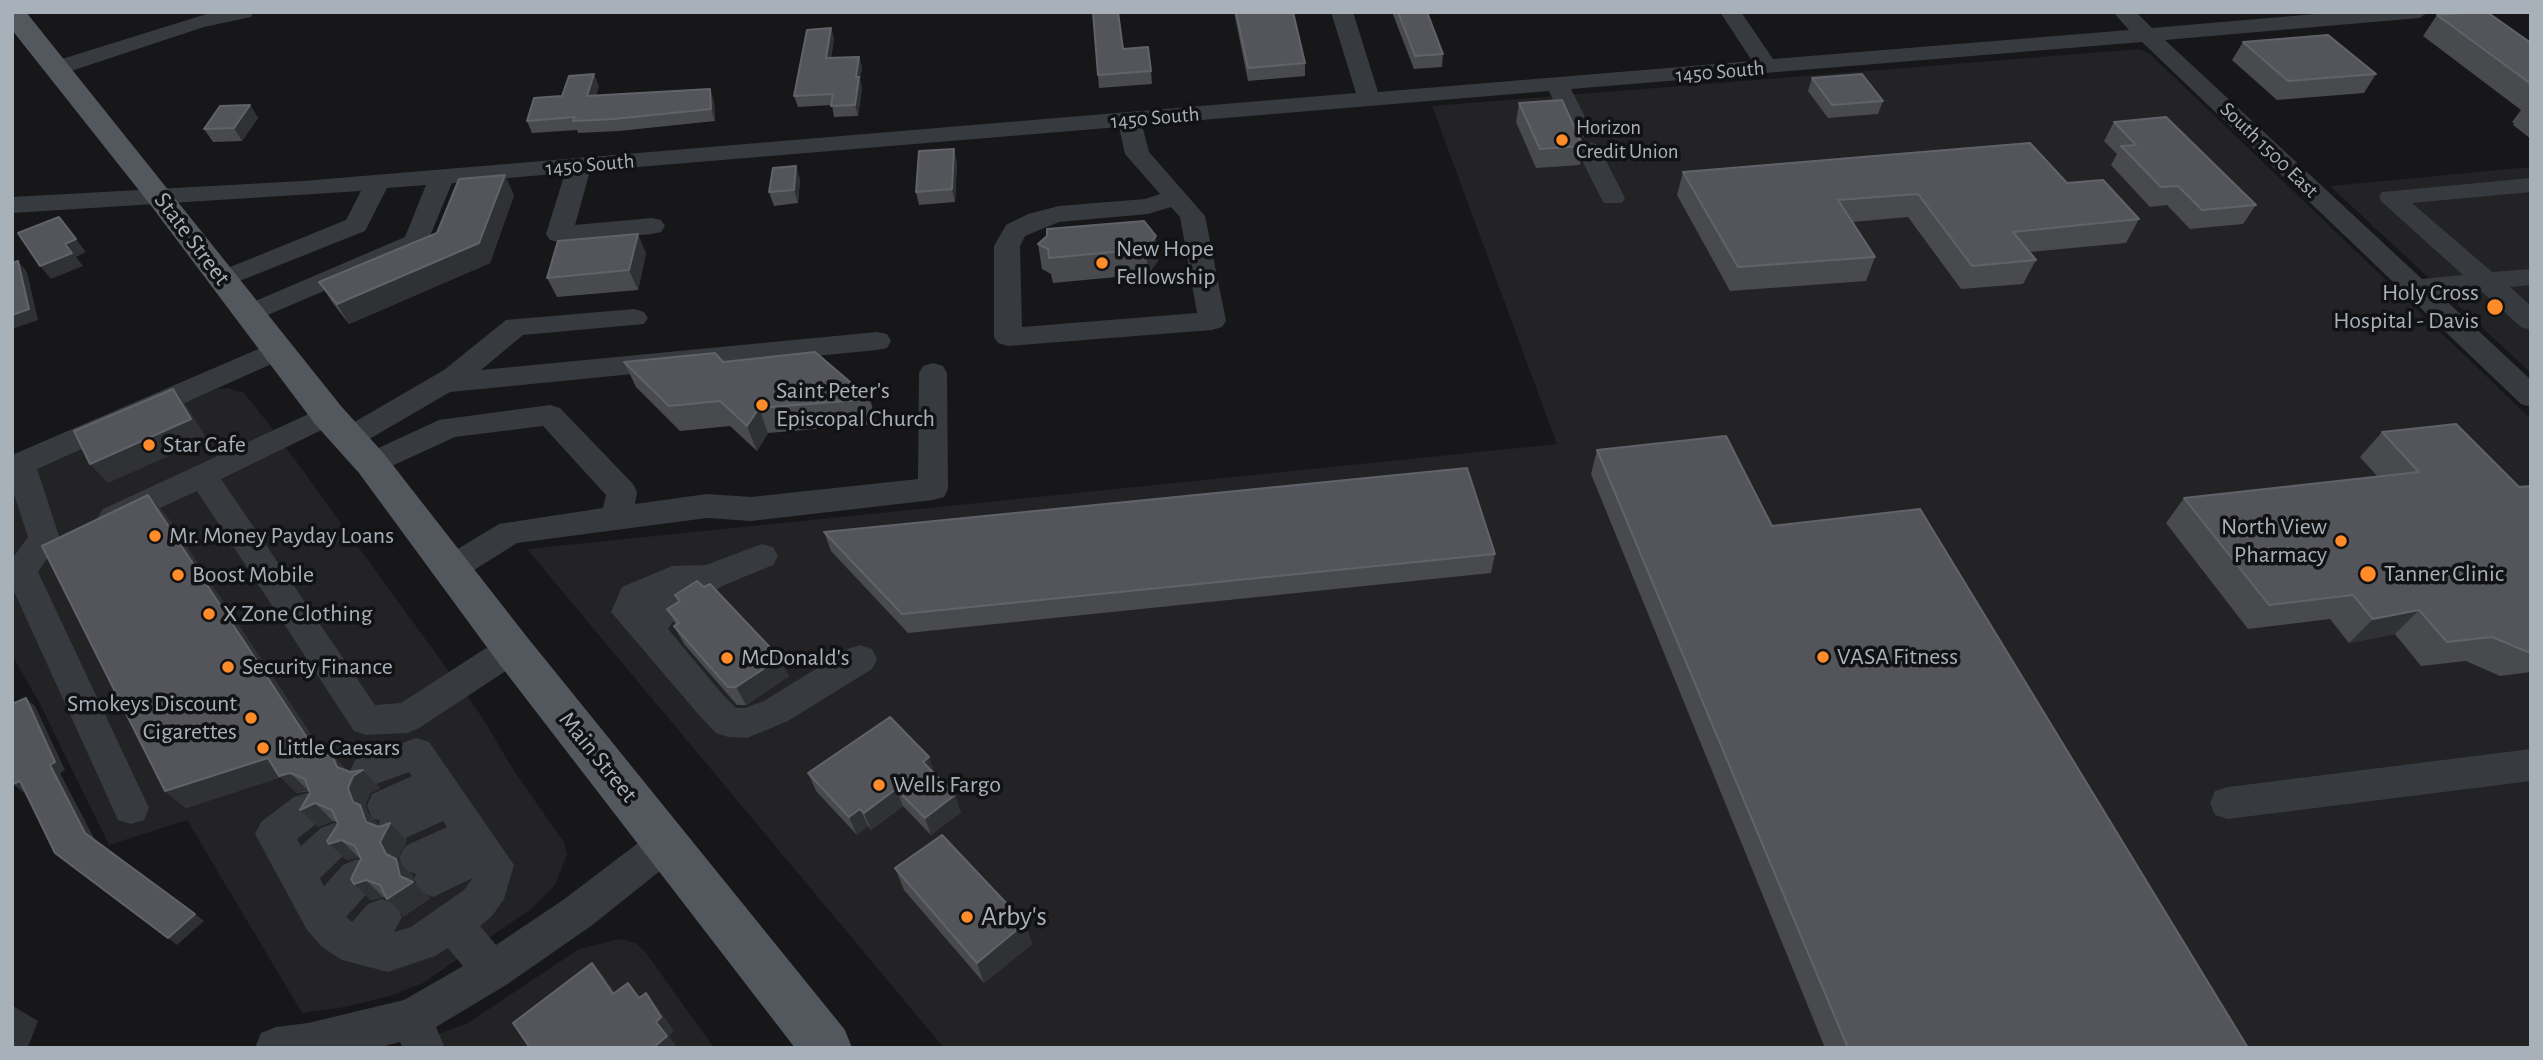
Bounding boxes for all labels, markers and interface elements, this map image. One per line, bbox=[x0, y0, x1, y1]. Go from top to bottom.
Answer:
street label: 1450 South bbox=[1675, 56, 1765, 88]
street label: South 1500 East bbox=[2215, 97, 2323, 203]
street label: 1450 South bbox=[1110, 102, 1200, 134]
place label: Horizon Credit Union bbox=[1576, 115, 1679, 165]
marker: Horizon Credit Union bbox=[1554, 132, 1570, 148]
street label: 1450 South bbox=[545, 149, 635, 181]
street label: State Street bbox=[148, 187, 236, 291]
place label: New Hope Fellowship bbox=[1116, 235, 1215, 291]
marker: New Hope Fellowship bbox=[1094, 255, 1110, 271]
place label: Holy Cross Hospital - Davis bbox=[2333, 279, 2479, 335]
marker: Holy Cross Hospital - Davis bbox=[2485, 297, 2505, 317]
place label: Saint Peter's Episcopal Church bbox=[776, 377, 935, 433]
marker: Saint Peter's Episcopal Church bbox=[754, 397, 770, 413]
place label: Star Cafe bbox=[163, 431, 246, 459]
marker: Star Cafe bbox=[141, 437, 157, 453]
place label: North View Pharmacy bbox=[2221, 513, 2327, 569]
place label: Mr. Money Payday Loans bbox=[169, 522, 394, 550]
marker: Mr. Money Payday Loans bbox=[147, 528, 163, 544]
marker: North View Pharmacy bbox=[2333, 533, 2349, 549]
place label: Tanner Clinic bbox=[2384, 560, 2504, 588]
place label: Boost Mobile bbox=[192, 561, 314, 589]
marker: Tanner Clinic bbox=[2358, 564, 2378, 584]
marker: Boost Mobile bbox=[170, 567, 186, 583]
place label: X Zone Clothing bbox=[223, 600, 372, 628]
marker: X Zone Clothing bbox=[201, 606, 217, 622]
place label: VASA Fitness bbox=[1837, 643, 1958, 671]
place label: McDonald's bbox=[741, 644, 850, 672]
marker: VASA Fitness bbox=[1815, 649, 1831, 665]
marker: McDonald's bbox=[719, 650, 735, 666]
place label: Security Finance bbox=[242, 653, 393, 681]
marker: Security Finance bbox=[220, 659, 236, 675]
place label: Smokeys Discount Cigarettes bbox=[67, 690, 237, 746]
street label: Main Street bbox=[553, 706, 643, 808]
marker: Smokeys Discount Cigarettes bbox=[243, 710, 259, 726]
place label: Little Caesars bbox=[277, 734, 400, 762]
marker: Little Caesars bbox=[255, 740, 271, 756]
place label: Wells Fargo bbox=[893, 771, 1001, 799]
marker: Wells Fargo bbox=[871, 777, 887, 793]
place label: Arby's bbox=[981, 900, 1047, 934]
marker: Arby's bbox=[959, 909, 975, 925]

